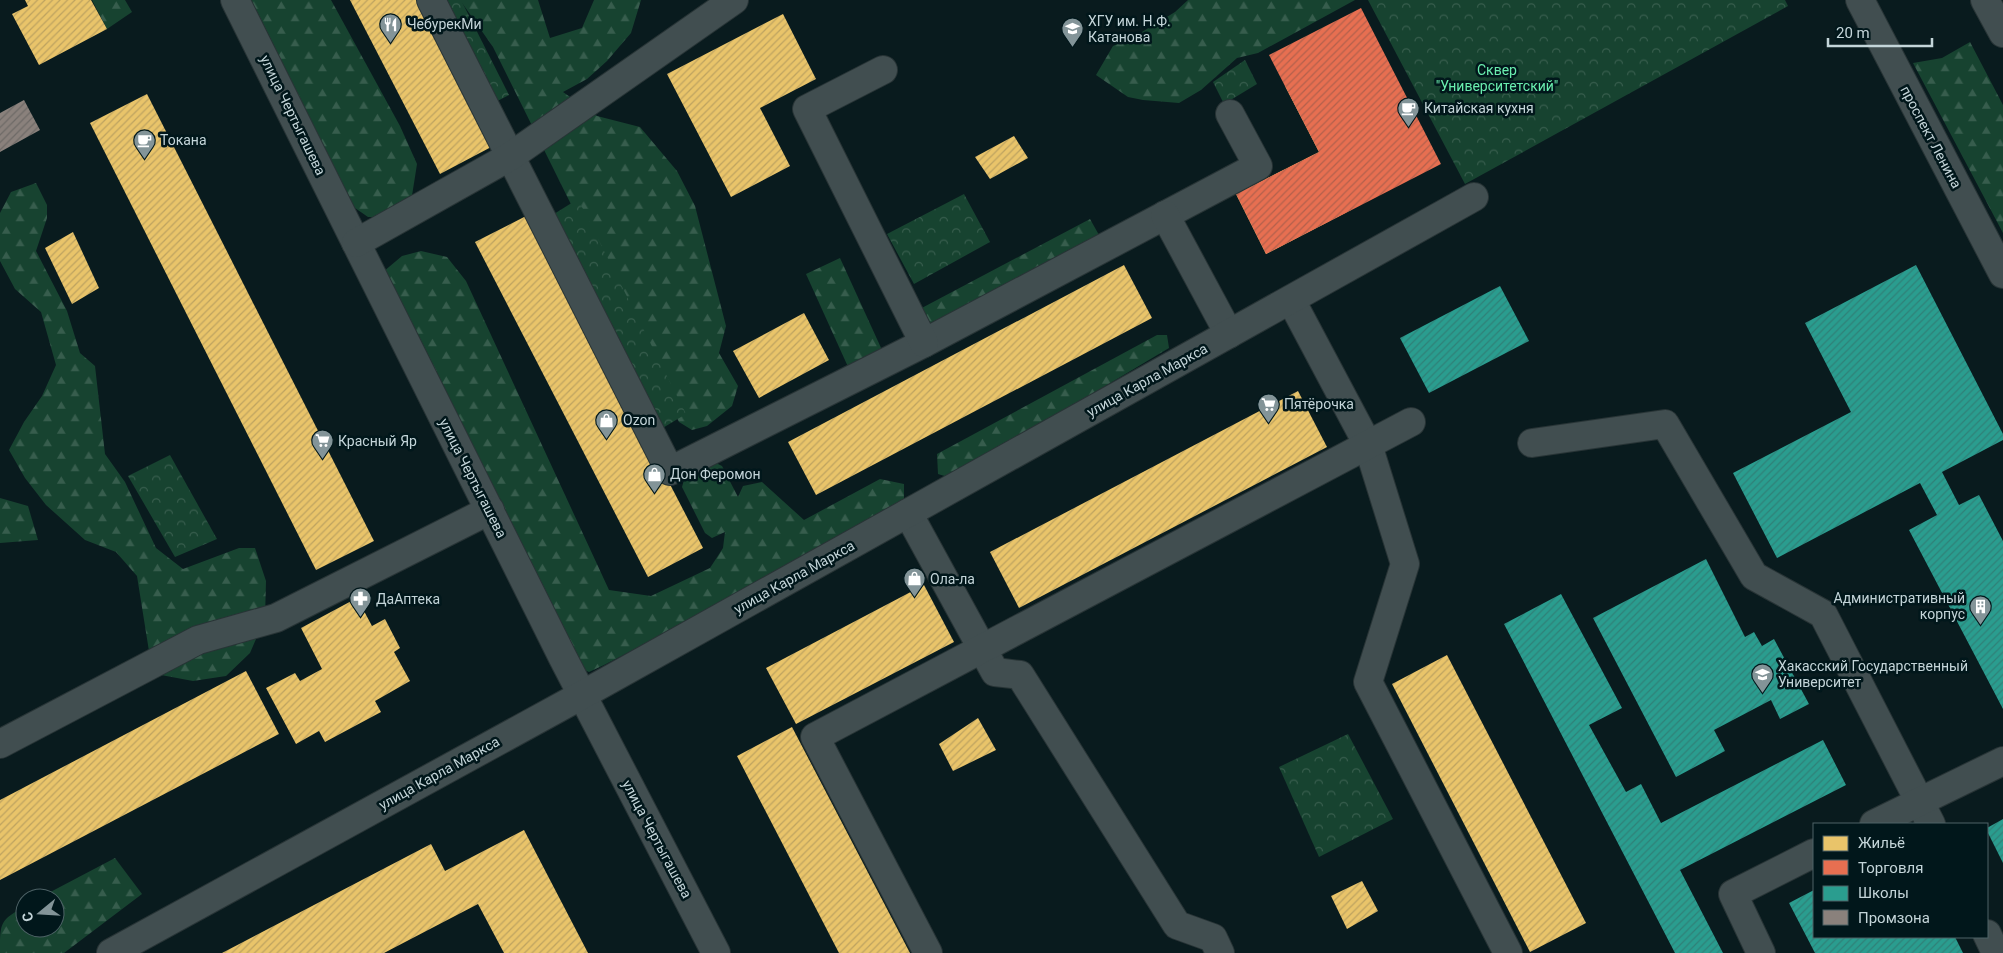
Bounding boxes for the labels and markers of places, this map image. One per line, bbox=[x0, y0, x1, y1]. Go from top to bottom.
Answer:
restaurant icon: ЧебурекМи bbox=[379, 12, 403, 43]
place label: ХГУ им. Н.Ф. Катанова bbox=[1088, 13, 1171, 45]
place label: ЧебурекМи bbox=[407, 16, 482, 32]
school or university icon: ХГУ им. Н.Ф. Катанова bbox=[1060, 17, 1084, 48]
cafe icon: Китайская кухня bbox=[1396, 96, 1420, 127]
place label: Китайская кухня bbox=[1424, 100, 1534, 116]
cafe icon: Токана bbox=[132, 128, 156, 159]
place label: Токана bbox=[160, 132, 207, 148]
supermarket icon: Пятёрочка bbox=[1256, 392, 1280, 423]
place label: Пятёрочка bbox=[1284, 396, 1354, 412]
shop icon: Ozon bbox=[595, 408, 619, 439]
place label: Ozon bbox=[623, 412, 655, 428]
supermarket icon: Красный Яр bbox=[310, 429, 334, 460]
place label: Красный Яр bbox=[338, 433, 417, 449]
shop icon: Дон Феромон bbox=[642, 462, 666, 493]
place label: Дон Феромон bbox=[670, 466, 761, 482]
shop icon: Ола-ла bbox=[902, 567, 926, 598]
place label: Ола-ла bbox=[930, 571, 975, 587]
pharmacy icon: ДаАптека bbox=[348, 587, 372, 618]
place label: Административный корпус bbox=[1834, 590, 1965, 622]
place label: ДаАптека bbox=[376, 591, 440, 607]
building icon: Административный корпус bbox=[1969, 594, 1993, 625]
place label: Хакасский Государственный Университет bbox=[1778, 658, 1968, 690]
school or university icon: Хакасский Государственный Университет bbox=[1750, 662, 1774, 693]

